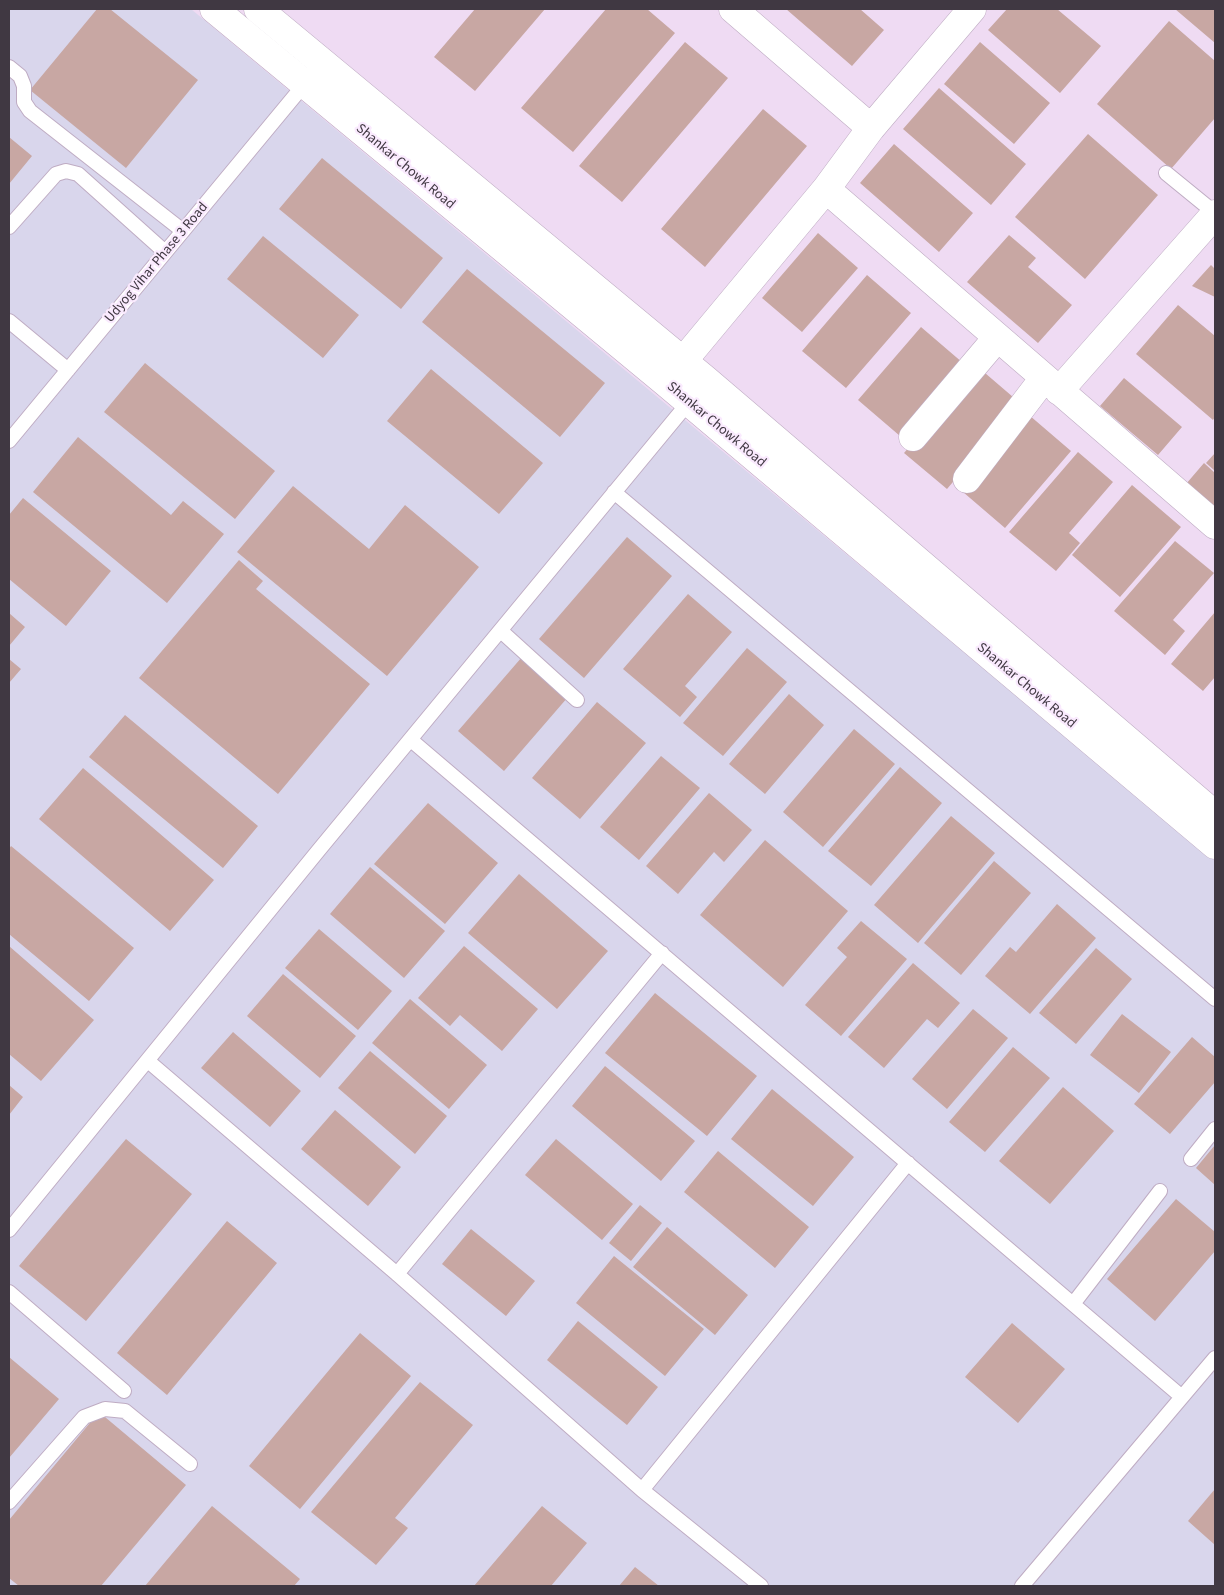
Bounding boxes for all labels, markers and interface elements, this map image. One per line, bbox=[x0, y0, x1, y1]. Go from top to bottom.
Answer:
street label: Shankar Chowk Road bbox=[352, 121, 458, 213]
street label: Udyog Vihar Phase 3 Road bbox=[102, 199, 212, 327]
street label: Shankar Chowk Road bbox=[663, 379, 769, 471]
street label: Shankar Chowk Road bbox=[973, 640, 1079, 732]

